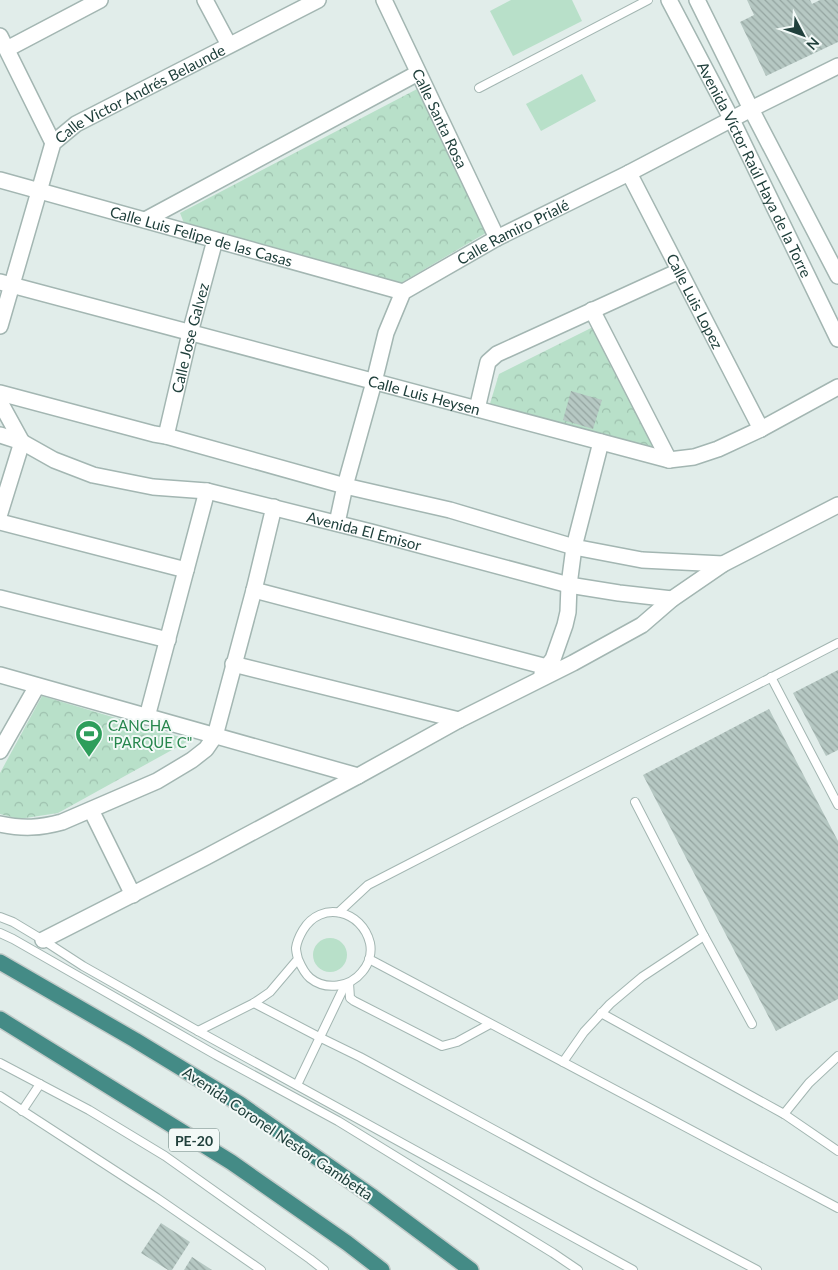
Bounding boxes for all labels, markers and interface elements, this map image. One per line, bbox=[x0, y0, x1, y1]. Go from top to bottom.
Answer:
north arrow bbox=[778, 10, 828, 60]
text: N bbox=[803, 34, 823, 54]
street label: Calle Victor Andrés Belaunde bbox=[51, 40, 228, 147]
street label: Avenida Víctor Raúl Haya de la Torre bbox=[694, 59, 816, 280]
street label: Calle Santa Rosa bbox=[409, 66, 472, 171]
street label: Calle Ramiro Prialé bbox=[454, 195, 572, 268]
street label: Calle Luis Felipe de las Casas bbox=[108, 202, 295, 270]
street label: Calle Luis Lopez bbox=[663, 250, 727, 352]
street label: Calle Jose Galvez bbox=[167, 281, 212, 395]
street label: Calle Luis Heysen bbox=[366, 371, 482, 418]
street label: Avenida El Emisor bbox=[305, 507, 424, 554]
place label: CANCHA "PARQUE C" bbox=[108, 716, 192, 751]
sports icon: CANCHA "PARQUE C" bbox=[74, 719, 104, 758]
street label: Avenida Coronel Nestor Gambetta bbox=[179, 1062, 377, 1204]
road number: PE-20 bbox=[169, 1128, 219, 1152]

